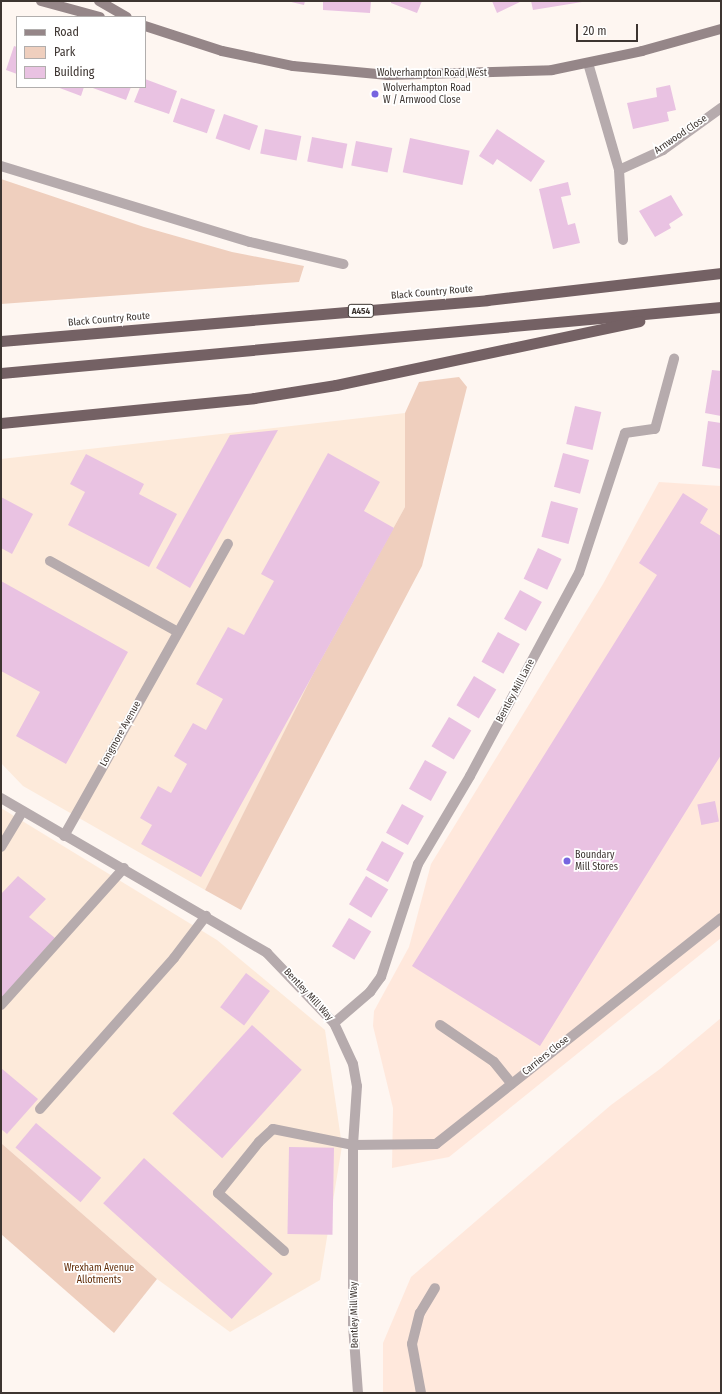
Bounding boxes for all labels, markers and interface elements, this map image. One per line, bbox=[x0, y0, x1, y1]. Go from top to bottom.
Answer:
legend bbox=[16, 16, 146, 88]
scale bar bbox=[578, 16, 640, 42]
text: 20 m bbox=[583, 24, 607, 38]
text: Road bbox=[54, 25, 79, 39]
text: Park bbox=[54, 45, 75, 59]
text: Building bbox=[54, 65, 94, 79]
street label: Wolverhampton Road West bbox=[377, 68, 487, 80]
place label: Wolverhampton Road W / Arnwood Close bbox=[383, 82, 471, 106]
marker: Wolverhampton Road W / Arnwood Close bbox=[370, 89, 380, 99]
street label: Arnwood Close bbox=[652, 113, 710, 157]
street label: Black Country Route bbox=[390, 283, 474, 303]
road number: A454 bbox=[347, 304, 375, 318]
street label: Black Country Route bbox=[67, 310, 151, 330]
street label: Bentley Mill Lane bbox=[494, 657, 538, 725]
street label: Longmore Avenue bbox=[98, 699, 144, 769]
place label: Boundary Mill Stores bbox=[575, 849, 618, 872]
marker: Boundary Mill Stores bbox=[562, 856, 572, 866]
street label: Bentley Mill Way bbox=[281, 966, 335, 1024]
street label: Carriers Close bbox=[520, 1034, 572, 1078]
park label: Wrexham Avenue Allotments bbox=[64, 1262, 134, 1286]
street label: Bentley Mill Way bbox=[348, 1281, 362, 1349]

